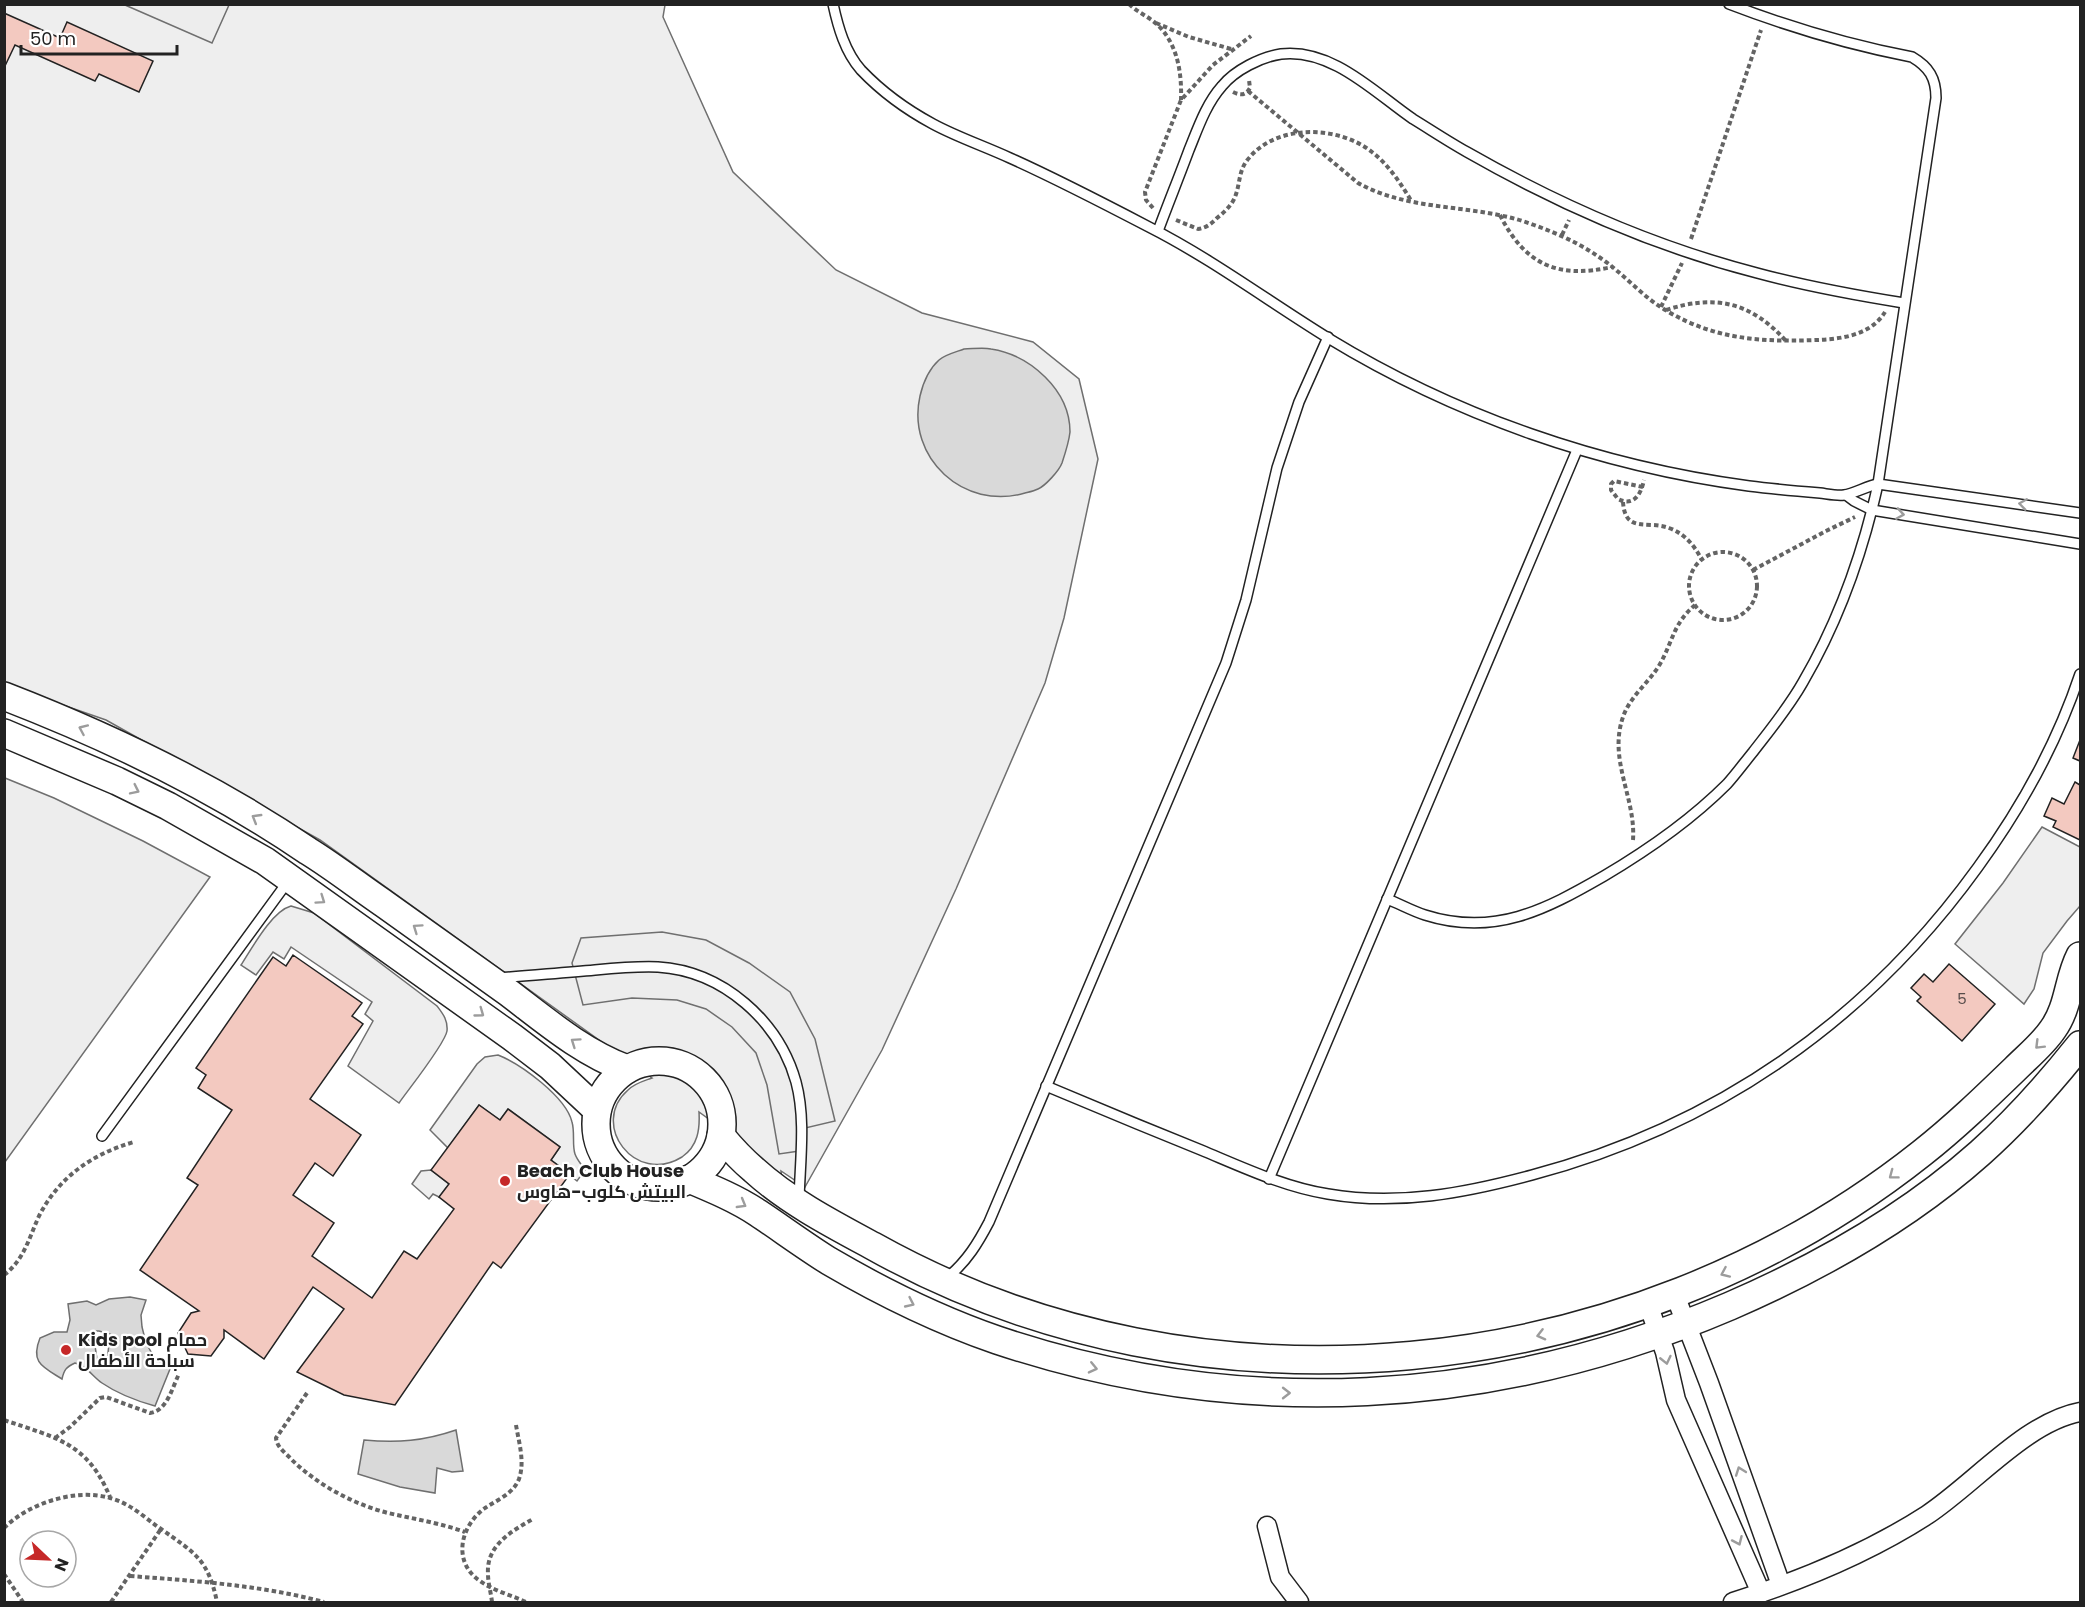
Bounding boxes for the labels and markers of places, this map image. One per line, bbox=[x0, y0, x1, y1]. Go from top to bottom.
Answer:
place label: Beach Club House البيتش كلوب-هاوس bbox=[517, 1158, 686, 1204]
marker: Beach Club House البيتش كلوب-هاوس bbox=[498, 1174, 512, 1188]
place label: Kids pool حمام سباحة الأطفال bbox=[78, 1327, 207, 1373]
marker: Kids pool حمام سباحة الأطفال bbox=[59, 1343, 73, 1357]

